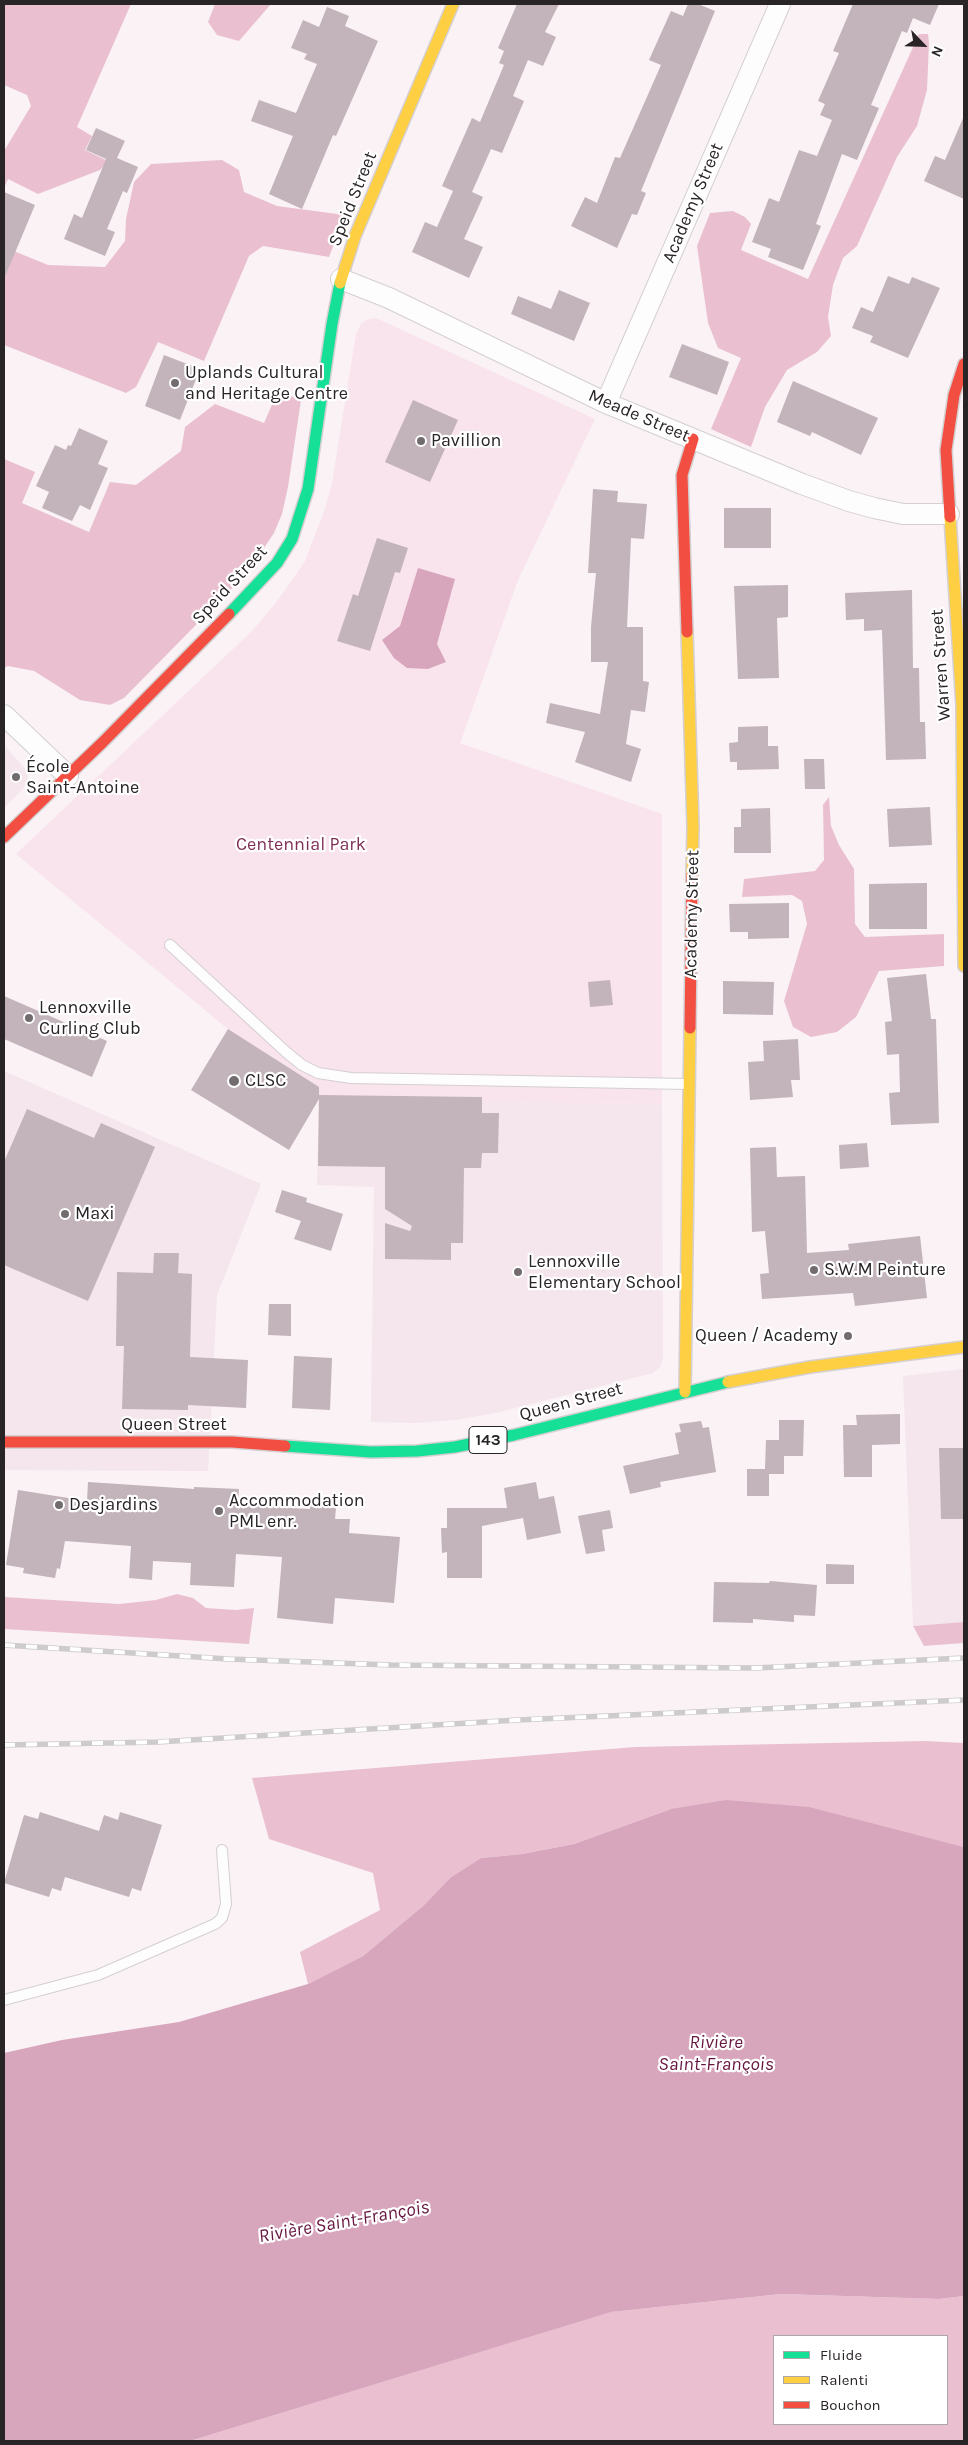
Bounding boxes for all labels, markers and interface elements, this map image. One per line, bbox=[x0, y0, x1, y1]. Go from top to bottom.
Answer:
north arrow bbox=[898, 20, 948, 70]
text: N bbox=[927, 43, 947, 59]
street label: Academy Street bbox=[658, 140, 728, 266]
street label: Speid Street bbox=[324, 148, 382, 250]
place label: Uplands Cultural and Heritage Centre bbox=[185, 362, 348, 404]
marker: Uplands Cultural and Heritage Centre bbox=[169, 377, 181, 389]
street label: Meade Street bbox=[585, 385, 693, 447]
place label: Pavillion bbox=[431, 430, 501, 452]
marker: Pavillion bbox=[415, 435, 427, 447]
street label: Speid Street bbox=[188, 541, 272, 629]
street label: Warren Street bbox=[926, 608, 956, 722]
place label: École Saint-Antoine bbox=[26, 756, 139, 799]
marker: École Saint-Antoine bbox=[10, 771, 22, 783]
park label: Centennial Park bbox=[236, 834, 366, 856]
street label: Academy Street bbox=[680, 850, 704, 978]
place label: Lennoxville Curling Club bbox=[39, 997, 141, 1040]
marker: Lennoxville Curling Club bbox=[23, 1012, 35, 1024]
place label: CLSC bbox=[245, 1070, 286, 1092]
marker: CLSC bbox=[227, 1074, 241, 1088]
place label: Maxi bbox=[75, 1203, 115, 1225]
marker: Maxi bbox=[59, 1208, 71, 1220]
place label: Lennoxville Elementary School bbox=[528, 1251, 681, 1294]
place label: S.W.M Peinture bbox=[824, 1259, 946, 1281]
marker: S.W.M Peinture bbox=[808, 1264, 820, 1276]
marker: Lennoxville Elementary School bbox=[512, 1266, 524, 1278]
place label: Queen / Academy bbox=[695, 1325, 838, 1347]
marker: Queen / Academy bbox=[842, 1330, 854, 1342]
street label: Queen Street bbox=[517, 1378, 625, 1426]
street label: Queen Street bbox=[121, 1414, 227, 1436]
road number: 143 bbox=[469, 1426, 507, 1454]
place label: Accommodation PML enr. bbox=[229, 1490, 365, 1532]
place label: Desjardins bbox=[69, 1494, 158, 1516]
marker: Desjardins bbox=[53, 1499, 65, 1511]
marker: Accommodation PML enr. bbox=[213, 1505, 225, 1517]
water label: Rivière Saint-François bbox=[658, 2032, 774, 2076]
water label: Rivière Saint-François bbox=[257, 2196, 431, 2248]
legend bbox=[773, 2335, 948, 2425]
text: Fluide bbox=[820, 2346, 862, 2364]
text: Ralenti bbox=[820, 2371, 869, 2389]
text: Bouchon bbox=[820, 2396, 881, 2414]

